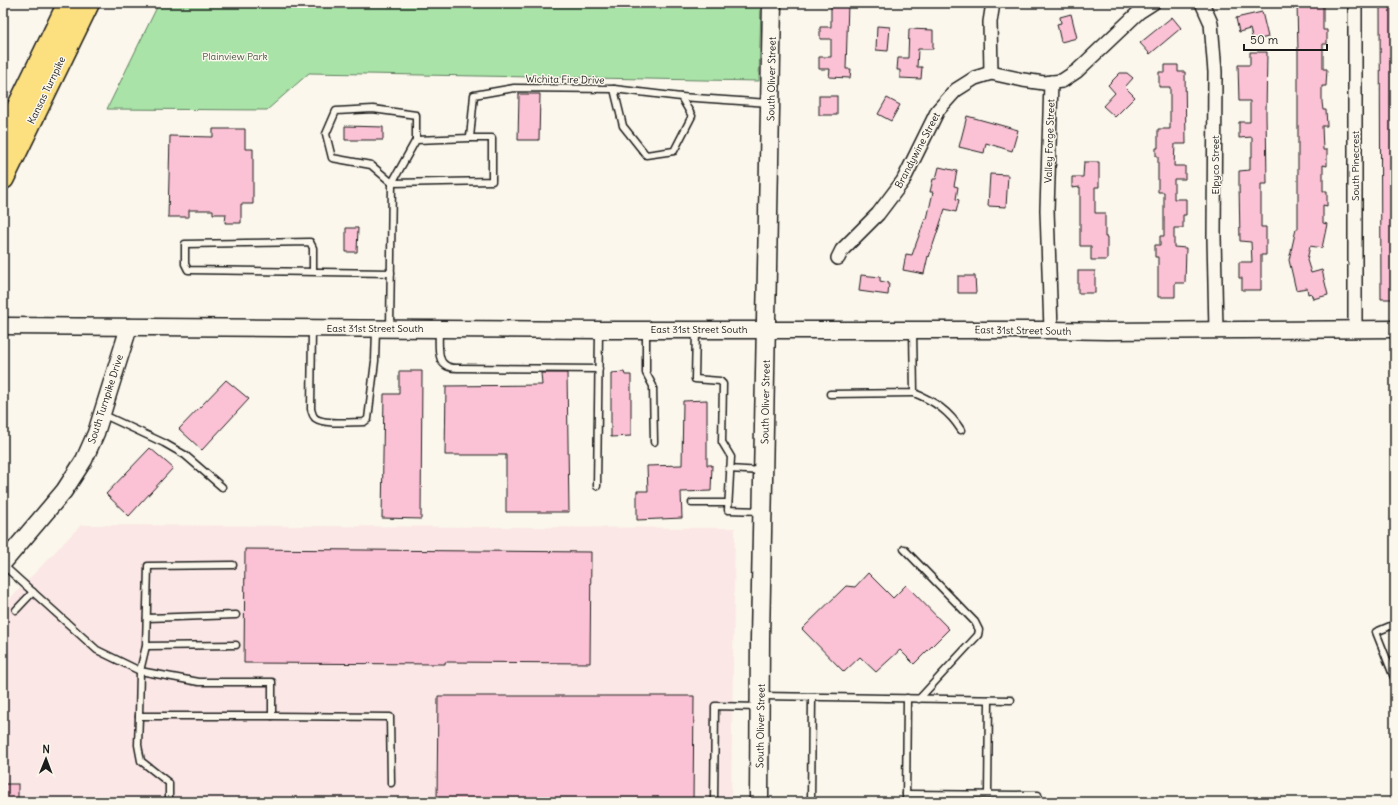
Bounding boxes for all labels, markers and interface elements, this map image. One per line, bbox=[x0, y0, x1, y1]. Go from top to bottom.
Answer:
scale bar bbox=[1244, 26, 1327, 52]
text: 50 m bbox=[1250, 32, 1279, 47]
street label: South Oliver Street bbox=[764, 36, 779, 121]
park label: Plainview Park bbox=[202, 50, 268, 63]
street label: Kansas Turnpike bbox=[25, 54, 68, 126]
street label: Wichita Fire Drive bbox=[525, 72, 605, 87]
street label: Valley Forge Street bbox=[1042, 98, 1057, 183]
street label: Brandywine Street bbox=[892, 110, 943, 190]
street label: South Pinecrest bbox=[1349, 130, 1362, 201]
street label: Elpyco Street bbox=[1209, 135, 1222, 195]
street label: East 31st Street South bbox=[327, 322, 424, 335]
street label: East 31st Street South bbox=[651, 323, 748, 336]
street label: East 31st Street South bbox=[974, 323, 1072, 338]
street label: South Turnpike Drive bbox=[85, 353, 126, 445]
street label: South Oliver Street bbox=[758, 359, 773, 444]
street label: South Oliver Street bbox=[753, 683, 768, 768]
north arrow bbox=[26, 739, 66, 779]
text: N bbox=[42, 742, 50, 756]

